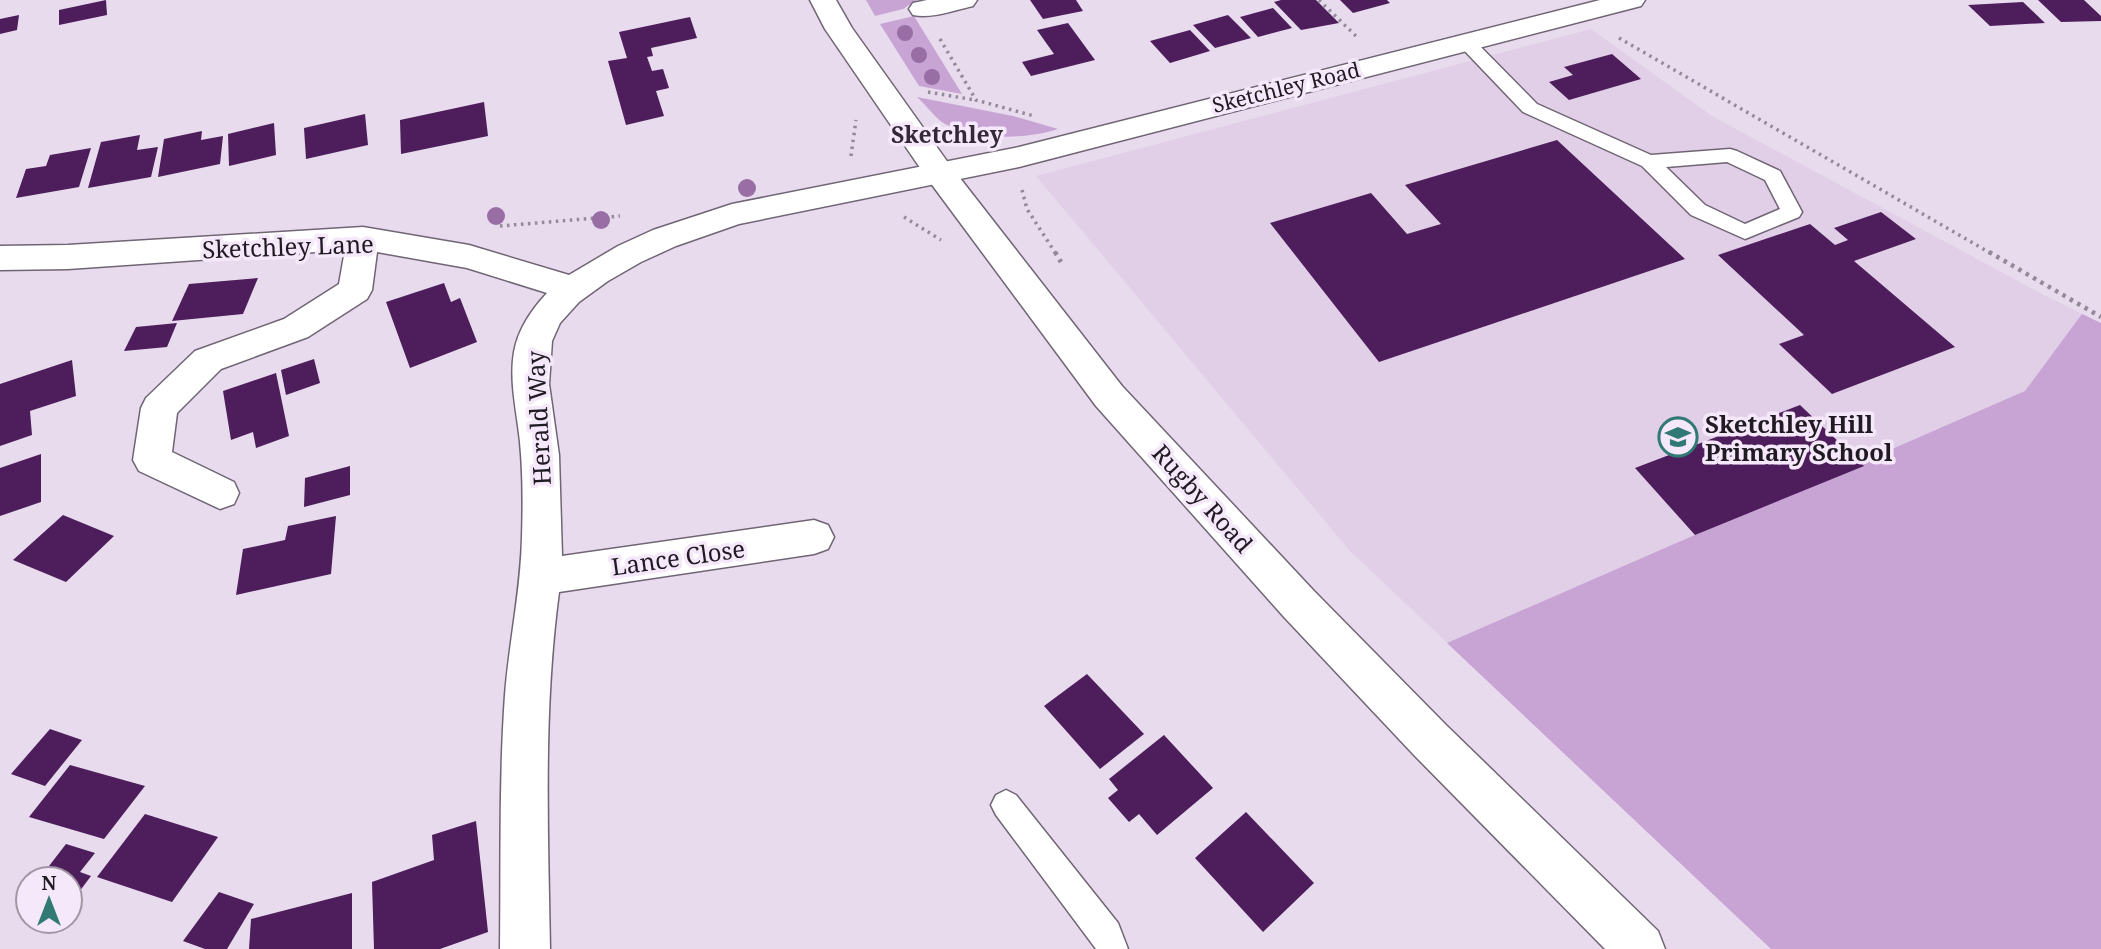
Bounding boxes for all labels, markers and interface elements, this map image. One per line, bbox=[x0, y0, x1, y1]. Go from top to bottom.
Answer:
street label: Sketchley Road bbox=[1209, 55, 1363, 119]
district label: Sketchley bbox=[891, 118, 1004, 150]
street label: Sketchley Lane bbox=[202, 227, 374, 265]
street label: Herald Way bbox=[518, 349, 558, 486]
place label: Sketchley Hill Primary School bbox=[1705, 407, 1893, 468]
school or university icon: Sketchley Hill Primary School bbox=[1657, 416, 1699, 458]
street label: Rugby Road bbox=[1145, 437, 1261, 560]
street label: Lance Close bbox=[609, 531, 747, 583]
north arrow bbox=[14, 865, 84, 935]
text: N bbox=[42, 870, 57, 896]

